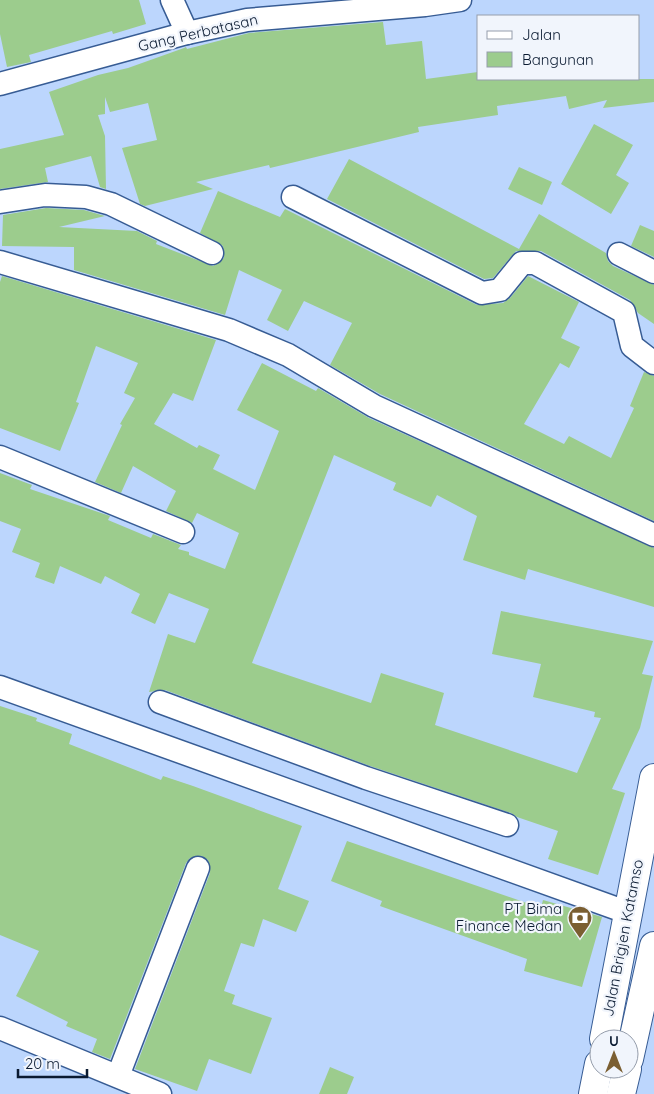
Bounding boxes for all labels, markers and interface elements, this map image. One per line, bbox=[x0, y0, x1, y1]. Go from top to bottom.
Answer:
street label: Gang Perbatasan bbox=[136, 10, 260, 56]
legend bbox=[477, 15, 639, 80]
text: Jalan bbox=[522, 25, 561, 44]
text: Bangunan bbox=[522, 50, 594, 69]
street label: Jalan Brigjen Katamso bbox=[598, 858, 647, 1018]
place label: PT Bima Finance Medan bbox=[456, 899, 562, 935]
bank icon: PT Bima Finance Medan bbox=[567, 905, 593, 939]
north arrow bbox=[589, 1029, 639, 1079]
text: U bbox=[609, 1032, 619, 1050]
scale bar bbox=[18, 1046, 86, 1078]
text: 20 m bbox=[25, 1054, 60, 1073]

